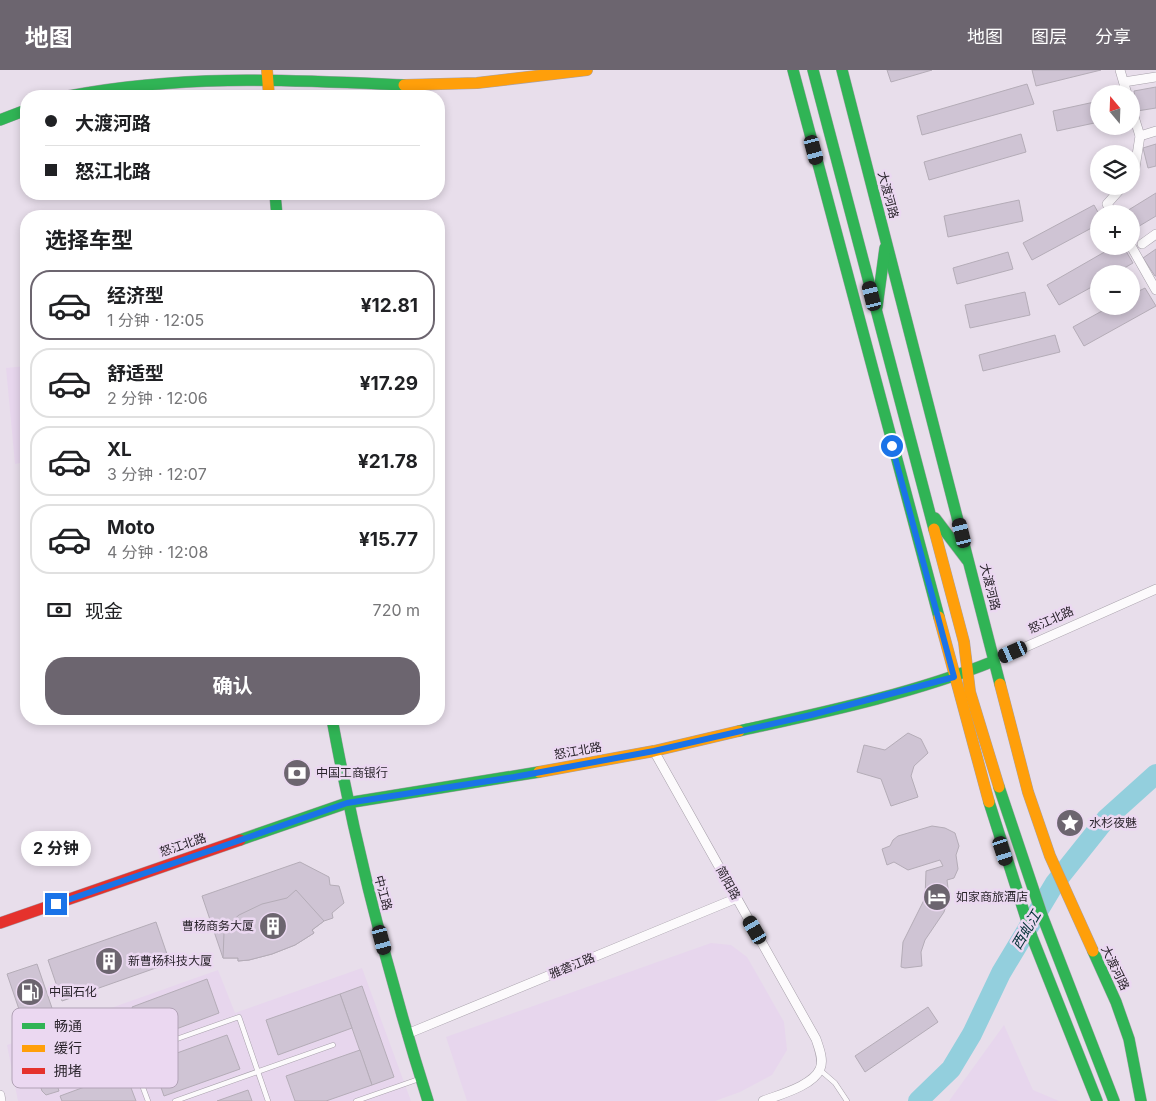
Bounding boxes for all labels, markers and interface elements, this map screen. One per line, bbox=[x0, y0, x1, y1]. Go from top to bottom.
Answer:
text: 地图 bbox=[25, 23, 73, 52]
text: 地图 bbox=[967, 26, 1003, 47]
text: 图层 bbox=[1031, 26, 1067, 47]
text: 分享 bbox=[1095, 26, 1131, 47]
north arrow bbox=[1090, 85, 1140, 135]
map controls bbox=[1090, 85, 1140, 315]
text: 大渡河路 bbox=[75, 112, 151, 135]
car bbox=[802, 134, 825, 166]
button: layers bbox=[1090, 145, 1140, 195]
text: 怒江北路 bbox=[75, 160, 151, 183]
street label: 大渡河路 bbox=[875, 170, 902, 220]
button: + bbox=[1090, 205, 1140, 255]
text: 选择车型 bbox=[45, 227, 133, 253]
button: − bbox=[1090, 265, 1140, 315]
car bbox=[861, 280, 882, 312]
icon: car bbox=[47, 283, 92, 328]
text: 经济型 bbox=[107, 284, 164, 307]
text: ¥12.81 bbox=[361, 294, 418, 317]
text: 1 分钟 · 12:05 bbox=[107, 310, 204, 330]
icon: car bbox=[47, 361, 92, 406]
text: 舒适型 bbox=[107, 362, 164, 385]
text: ¥17.29 bbox=[360, 372, 418, 395]
text: 2 分钟 · 12:06 bbox=[107, 388, 208, 408]
route start bbox=[881, 435, 903, 457]
text: XL bbox=[107, 438, 132, 461]
icon: car bbox=[47, 439, 92, 484]
text: ¥21.78 bbox=[358, 450, 418, 473]
text: 3 分钟 · 12:07 bbox=[107, 464, 207, 484]
text: Moto bbox=[107, 516, 155, 539]
icon: car bbox=[47, 517, 92, 562]
car bbox=[951, 517, 972, 549]
text: ¥15.77 bbox=[359, 528, 418, 551]
text: 4 分钟 · 12:08 bbox=[107, 542, 208, 562]
street label: 大渡河路 bbox=[977, 562, 1004, 612]
icon: cash bbox=[45, 596, 73, 624]
text: 现金 bbox=[85, 600, 123, 623]
text: 720 m bbox=[373, 600, 420, 620]
street label: 怒江北路 bbox=[1026, 603, 1076, 636]
car bbox=[996, 639, 1029, 665]
button: 确认 bbox=[45, 657, 420, 715]
street label: 怒江北路 bbox=[553, 739, 603, 762]
bank icon: 中国工商银行 bbox=[282, 758, 312, 788]
place label: 中国工商银行 bbox=[316, 765, 388, 780]
place icon: 水杉夜魅 bbox=[1055, 808, 1085, 838]
place label: 水杉夜魅 bbox=[1089, 815, 1137, 830]
street label: 怒江北路 bbox=[158, 830, 208, 859]
callout: 2 分钟 bbox=[21, 832, 91, 866]
car bbox=[991, 834, 1014, 868]
text: 2 分钟 bbox=[33, 838, 79, 858]
street label: 简阳路 bbox=[713, 863, 744, 902]
street label: 中江路 bbox=[372, 874, 395, 912]
hotel icon: 如家商旅酒店 bbox=[922, 882, 952, 912]
place label: 如家商旅酒店 bbox=[956, 889, 1028, 904]
route end bbox=[45, 893, 67, 915]
water label: 西虬江 bbox=[1007, 906, 1045, 952]
building icon: 曹杨商务大厦 bbox=[258, 911, 288, 941]
car bbox=[741, 913, 768, 947]
place label: 曹杨商务大厦 bbox=[182, 918, 254, 933]
car bbox=[370, 924, 393, 956]
street label: 大渡河路 bbox=[1098, 943, 1133, 993]
building icon: 新曹杨科技大厦 bbox=[94, 946, 124, 976]
street label: 雅砻江路 bbox=[547, 950, 597, 981]
place label: 新曹杨科技大厦 bbox=[128, 953, 212, 968]
fuel station icon: 中国石化 bbox=[15, 977, 45, 1007]
place label: 中国石化 bbox=[49, 984, 97, 999]
legend bbox=[12, 1008, 178, 1088]
text: 畅通 bbox=[54, 1017, 82, 1034]
text: 缓行 bbox=[54, 1039, 82, 1056]
text: 拥堵 bbox=[54, 1062, 82, 1079]

